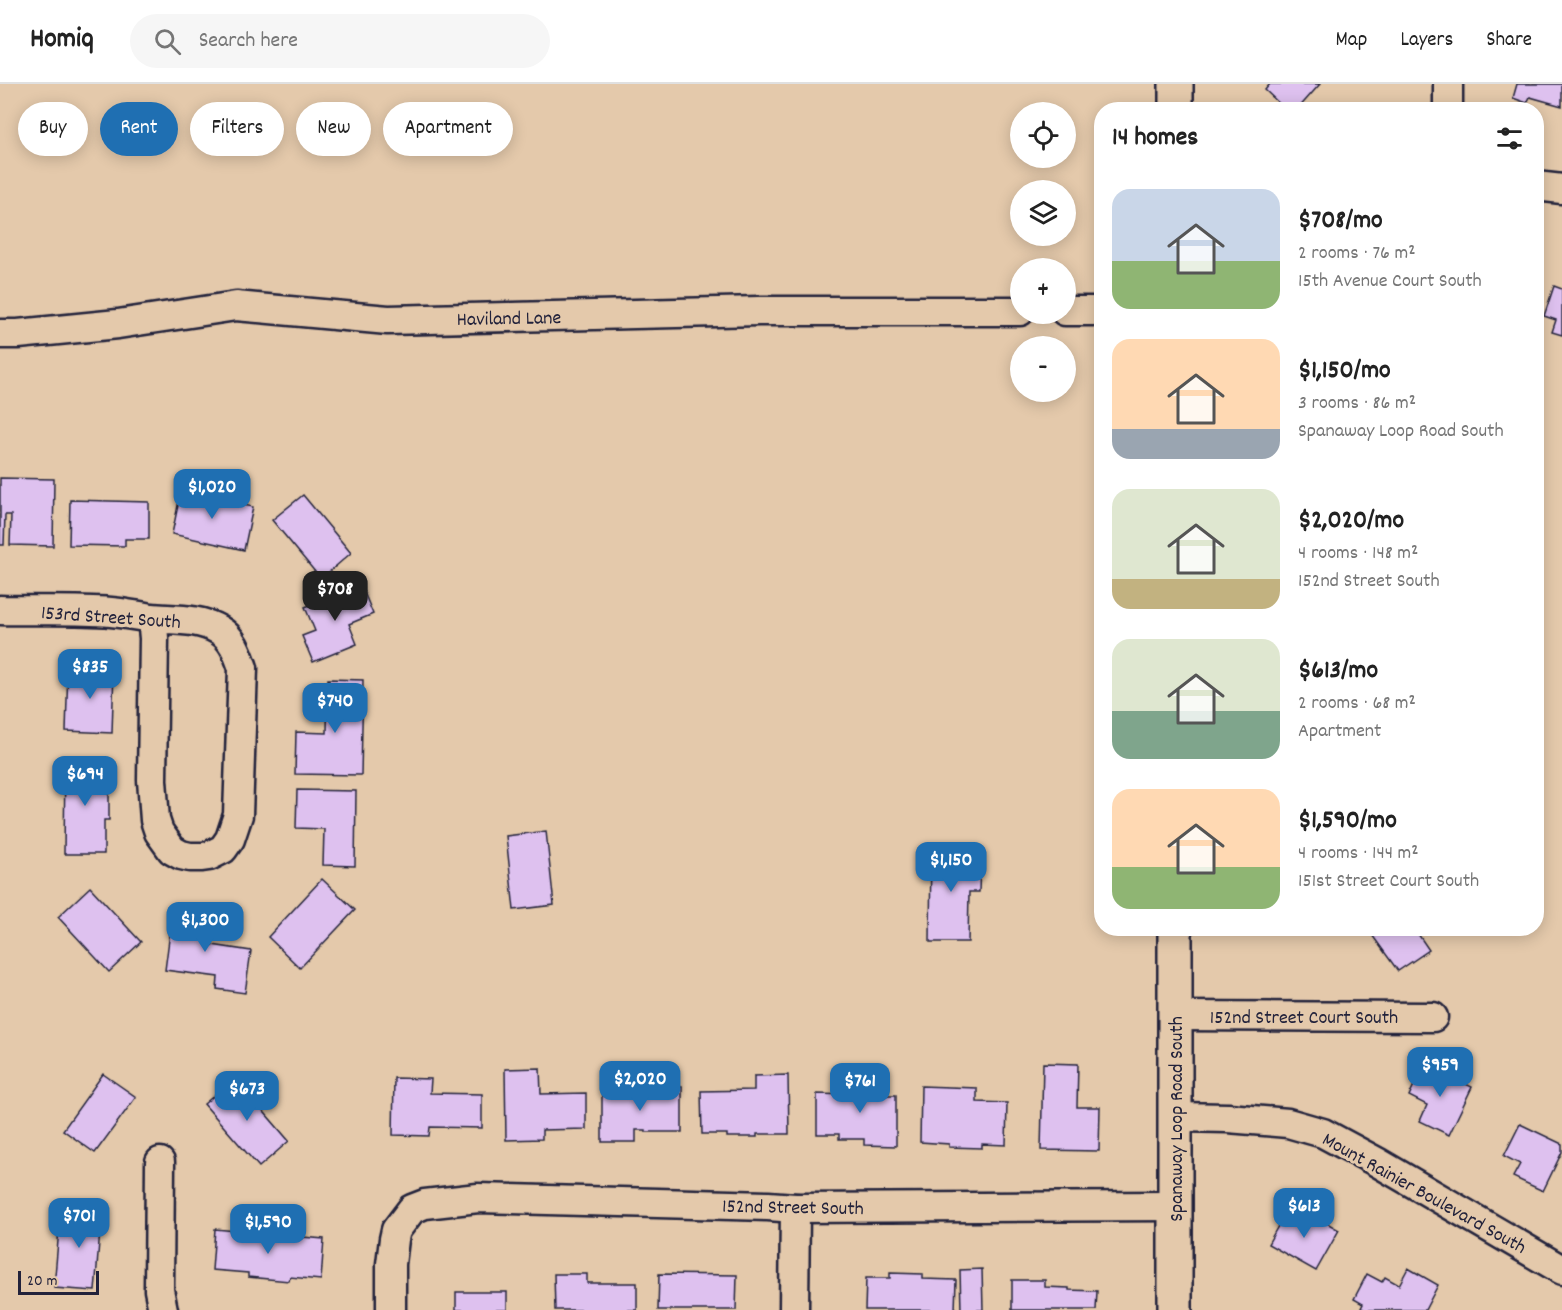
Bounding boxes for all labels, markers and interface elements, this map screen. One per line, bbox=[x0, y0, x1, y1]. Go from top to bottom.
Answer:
search box bbox=[130, 14, 550, 68]
text: Homiq bbox=[30, 21, 94, 61]
icon: search bbox=[151, 25, 184, 58]
text: Search here bbox=[199, 26, 298, 57]
text: Map bbox=[1336, 26, 1367, 56]
text: Layers bbox=[1400, 26, 1453, 56]
text: Share bbox=[1486, 26, 1532, 56]
chip: Buy bbox=[18, 102, 88, 156]
chip: Rent bbox=[100, 102, 178, 156]
chip: Filters bbox=[190, 102, 284, 156]
chip: New bbox=[296, 102, 371, 156]
chip: Apartment bbox=[383, 102, 513, 156]
map controls bbox=[1010, 102, 1076, 402]
button: locate bbox=[1010, 102, 1076, 168]
text: 14 homes bbox=[1112, 120, 1198, 157]
icon: filters bbox=[1493, 122, 1526, 155]
button: layers bbox=[1010, 180, 1076, 246]
text: $708/mo bbox=[1298, 203, 1383, 240]
icon: home bbox=[1160, 213, 1232, 285]
text: 2 rooms · 76 m² bbox=[1298, 240, 1416, 268]
button: + bbox=[1010, 258, 1076, 324]
text: 15th Avenue Court South bbox=[1298, 268, 1482, 296]
street label: Haviland Lane bbox=[457, 305, 562, 335]
button: − bbox=[1010, 336, 1076, 402]
text: $1,150/mo bbox=[1298, 353, 1391, 390]
icon: home bbox=[1160, 363, 1232, 435]
text: 3 rooms · 86 m² bbox=[1298, 390, 1416, 418]
text: Spanaway Loop Road South bbox=[1298, 418, 1504, 446]
pin: $1,020 bbox=[163, 469, 261, 520]
text: $1,020 bbox=[188, 474, 236, 502]
text: $2,020/mo bbox=[1298, 503, 1404, 540]
icon: home bbox=[1160, 513, 1232, 585]
text: 4 rooms · 148 m² bbox=[1298, 540, 1418, 568]
text: 152nd Street South bbox=[1298, 568, 1440, 596]
pin: $708 bbox=[299, 571, 371, 622]
text: $708 bbox=[317, 576, 353, 604]
street label: 153rd Street South bbox=[40, 600, 182, 638]
pin: $835 bbox=[54, 649, 126, 700]
text: $613/mo bbox=[1298, 653, 1378, 690]
text: $835 bbox=[72, 654, 108, 682]
icon: home bbox=[1160, 663, 1232, 735]
pin: $740 bbox=[299, 683, 371, 734]
text: $740 bbox=[317, 688, 354, 716]
text: 2 rooms · 68 m² bbox=[1298, 690, 1416, 718]
text: Apartment bbox=[1298, 718, 1381, 746]
pin: $694 bbox=[49, 756, 121, 807]
text: $694 bbox=[66, 761, 104, 789]
text: $1,590/mo bbox=[1298, 803, 1397, 840]
icon: home bbox=[1160, 813, 1232, 885]
text: 4 rooms · 144 m² bbox=[1298, 840, 1419, 868]
pin: $1,150 bbox=[902, 842, 1000, 893]
text: $1,150 bbox=[930, 847, 972, 875]
text: 151st Street Court South bbox=[1298, 868, 1479, 896]
pin: $1,300 bbox=[156, 902, 254, 953]
text: $1,300 bbox=[181, 907, 230, 935]
street label: 152nd Street Court South bbox=[1210, 1005, 1398, 1033]
street label: Spanaway Loop Road South bbox=[1164, 1016, 1192, 1222]
pin: $959 bbox=[1404, 1047, 1476, 1098]
text: $959 bbox=[1421, 1052, 1459, 1080]
pin: $2,020 bbox=[591, 1061, 689, 1112]
pin: $761 bbox=[824, 1063, 896, 1114]
text: $2,020 bbox=[613, 1066, 667, 1094]
text: $761 bbox=[844, 1068, 876, 1096]
pin: $673 bbox=[211, 1071, 283, 1122]
text: $673 bbox=[229, 1076, 265, 1104]
street label: Mount Rainier Boulevard South bbox=[1316, 1127, 1531, 1262]
pin: $613 bbox=[1268, 1188, 1340, 1239]
text: $613 bbox=[1287, 1193, 1321, 1221]
street label: 152nd Street South bbox=[722, 1194, 864, 1224]
pin: $701 bbox=[43, 1198, 115, 1249]
text: $701 bbox=[62, 1203, 96, 1231]
pin: $1,590 bbox=[219, 1204, 317, 1255]
text: $1,590 bbox=[244, 1209, 292, 1237]
scale bar bbox=[18, 1268, 99, 1296]
text: 20 m bbox=[27, 1270, 57, 1293]

